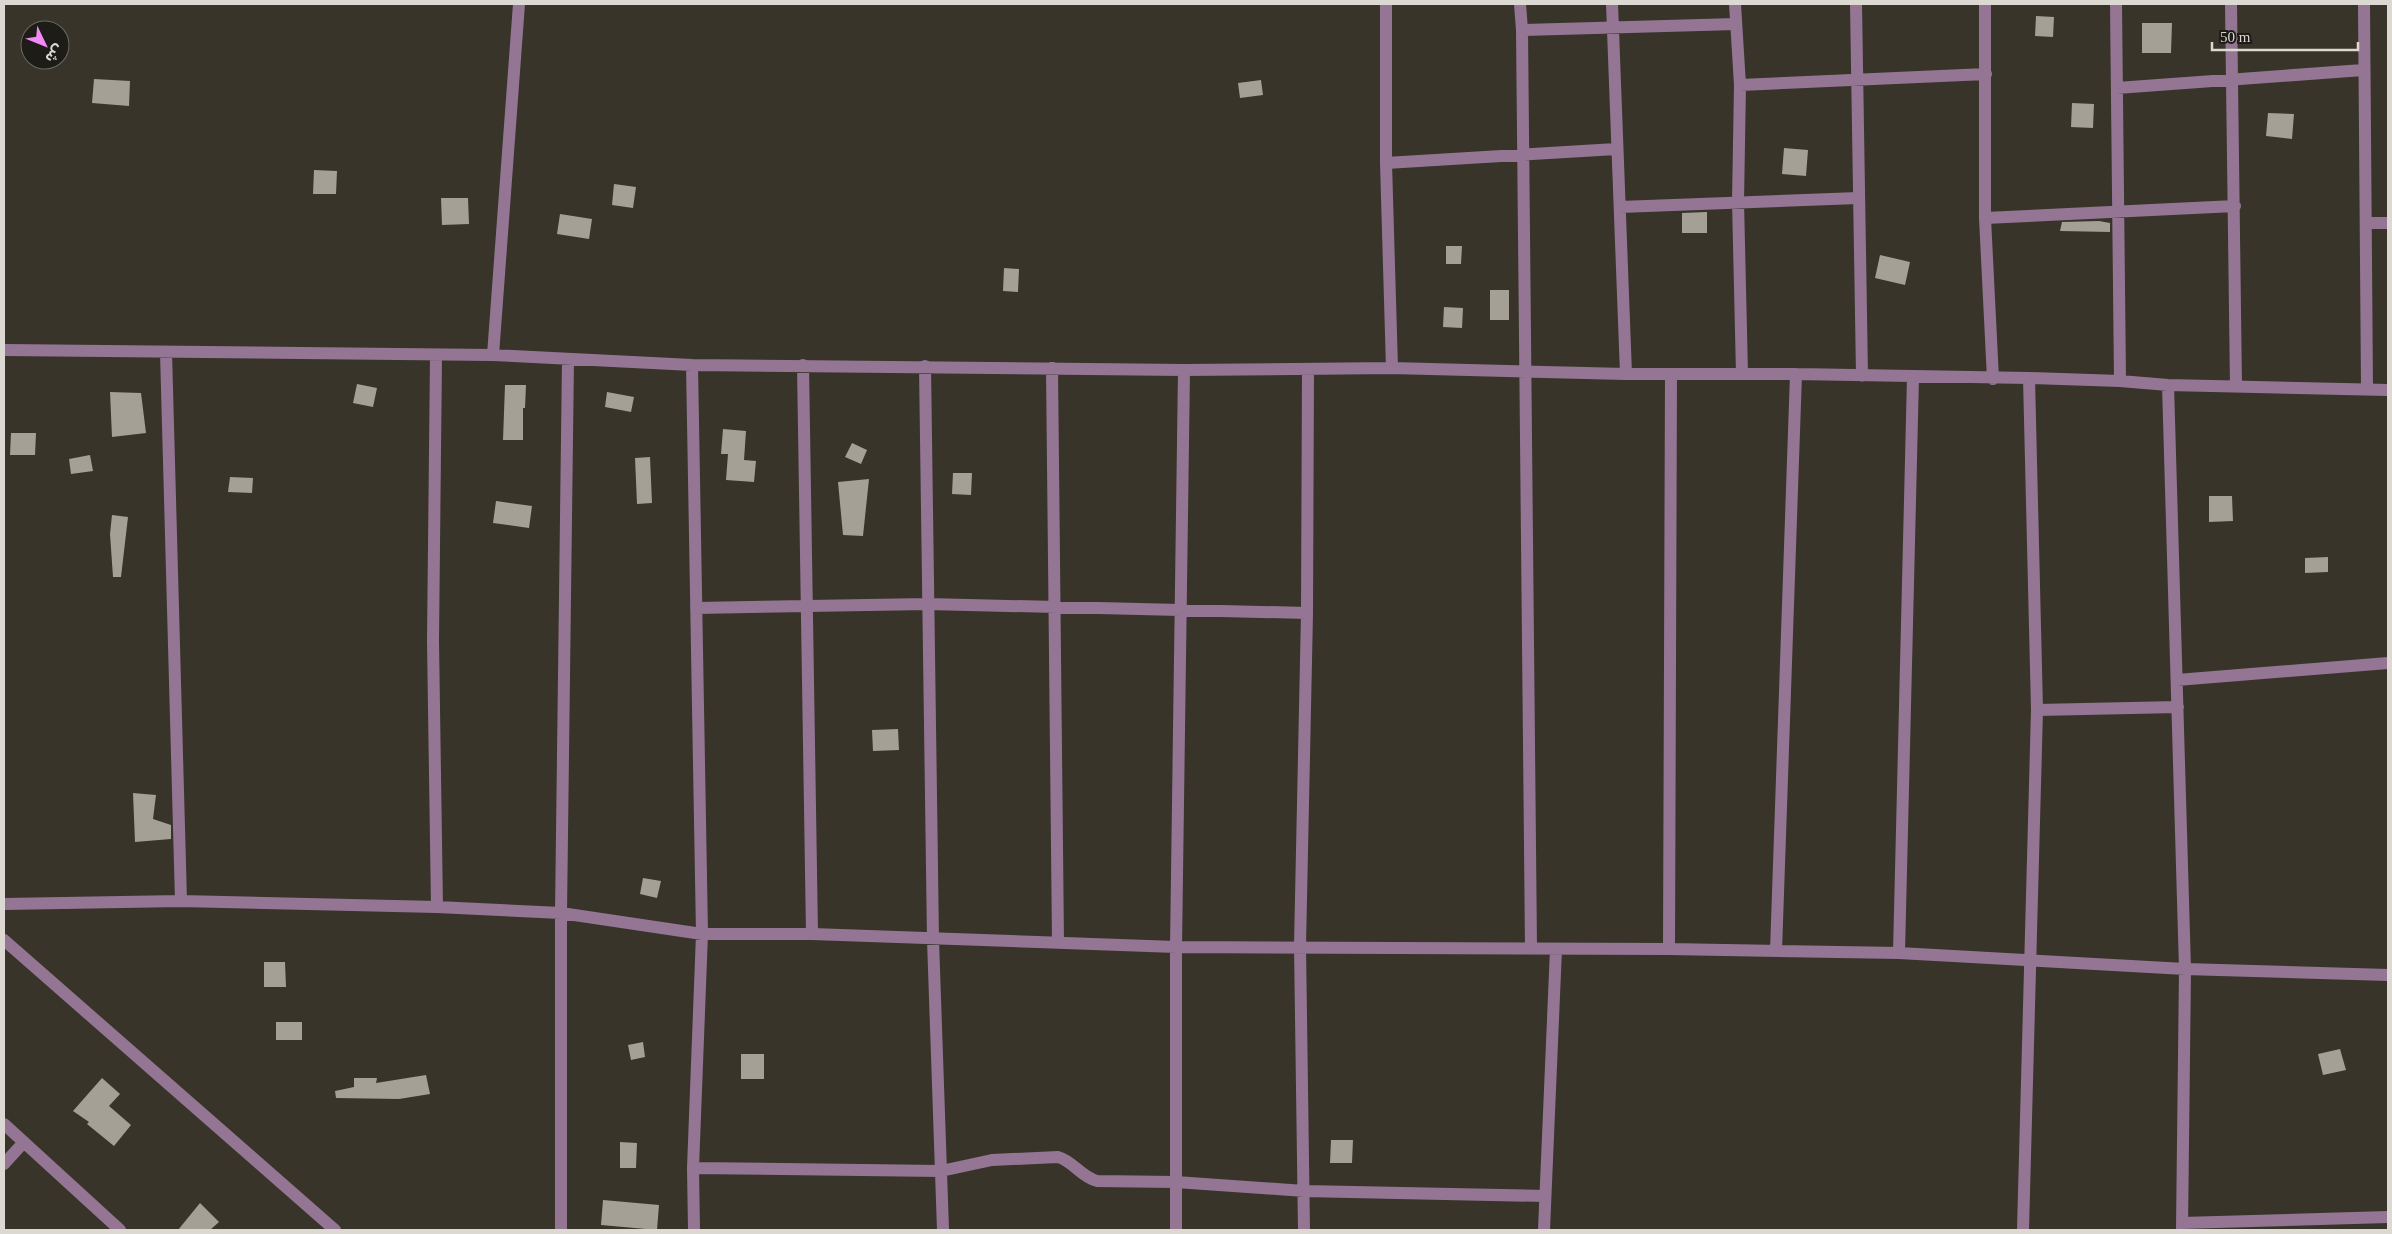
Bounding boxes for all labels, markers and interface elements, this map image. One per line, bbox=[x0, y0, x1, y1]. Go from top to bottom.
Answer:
north arrow bbox=[20, 20, 70, 70]
scale bar bbox=[2212, 20, 2358, 52]
text: 50 m bbox=[2220, 29, 2251, 45]
text: ش bbox=[42, 41, 66, 66]

